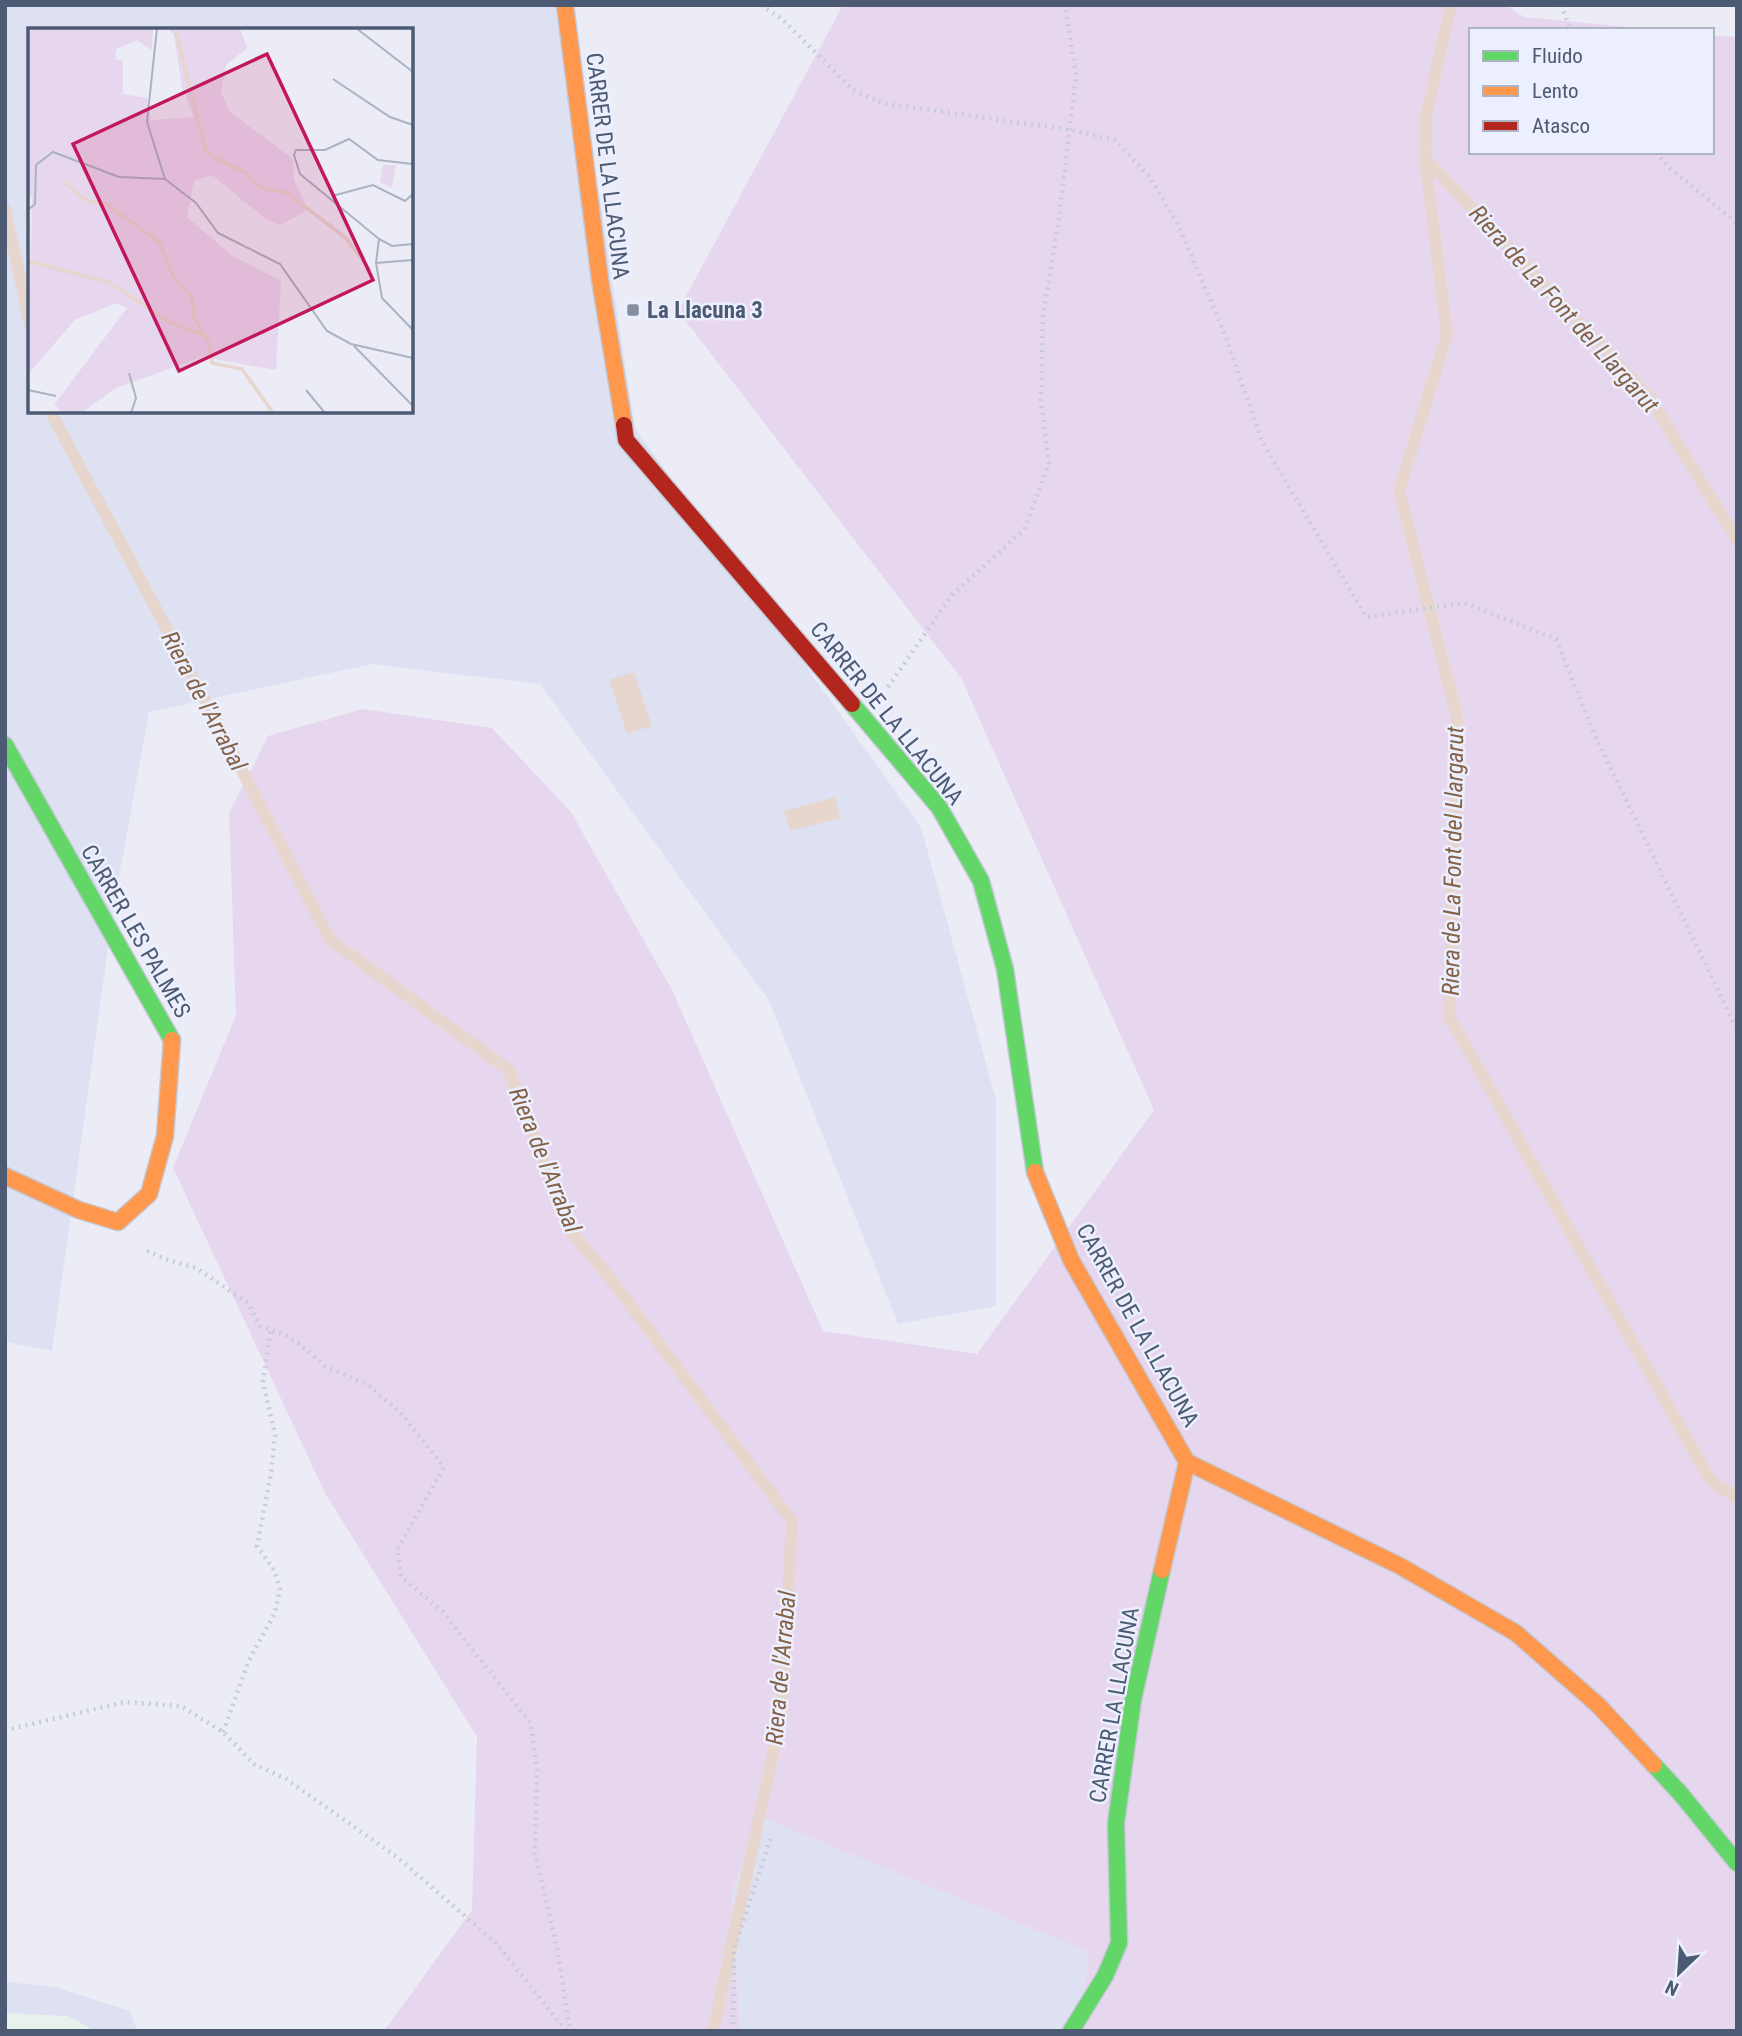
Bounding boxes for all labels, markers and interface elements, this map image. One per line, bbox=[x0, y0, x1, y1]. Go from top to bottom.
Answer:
inset map bbox=[28, 28, 413, 413]
legend bbox=[1469, 28, 1714, 154]
text: Fluido bbox=[1532, 44, 1583, 68]
street label: CARRER DE LA LLACUNA bbox=[580, 51, 635, 281]
text: Lento bbox=[1532, 79, 1579, 103]
text: Atasco bbox=[1532, 114, 1590, 138]
water label: Riera de La Font del Llargarut bbox=[1463, 200, 1665, 419]
place label: La Llacuna 3 bbox=[647, 297, 763, 324]
marker: La Llacuna 3 bbox=[625, 302, 641, 318]
street label: CARRER DE LA LLACUNA bbox=[804, 616, 969, 810]
water label: Riera de l'Arrabal bbox=[155, 626, 253, 776]
water label: Riera de La Font del Llargarut bbox=[1437, 726, 1469, 996]
street label: CARRER LES PALMES bbox=[75, 840, 196, 1023]
water label: Riera de l'Arrabal bbox=[503, 1083, 587, 1237]
street label: CARRER DE LA LLACUNA bbox=[1070, 1219, 1205, 1432]
water label: Riera de l'Arrabal bbox=[760, 1589, 802, 1746]
street label: CARRER LA LLACUNA bbox=[1084, 1605, 1145, 1805]
north arrow bbox=[1644, 1938, 1714, 2008]
text: N bbox=[1662, 1975, 1682, 2001]

